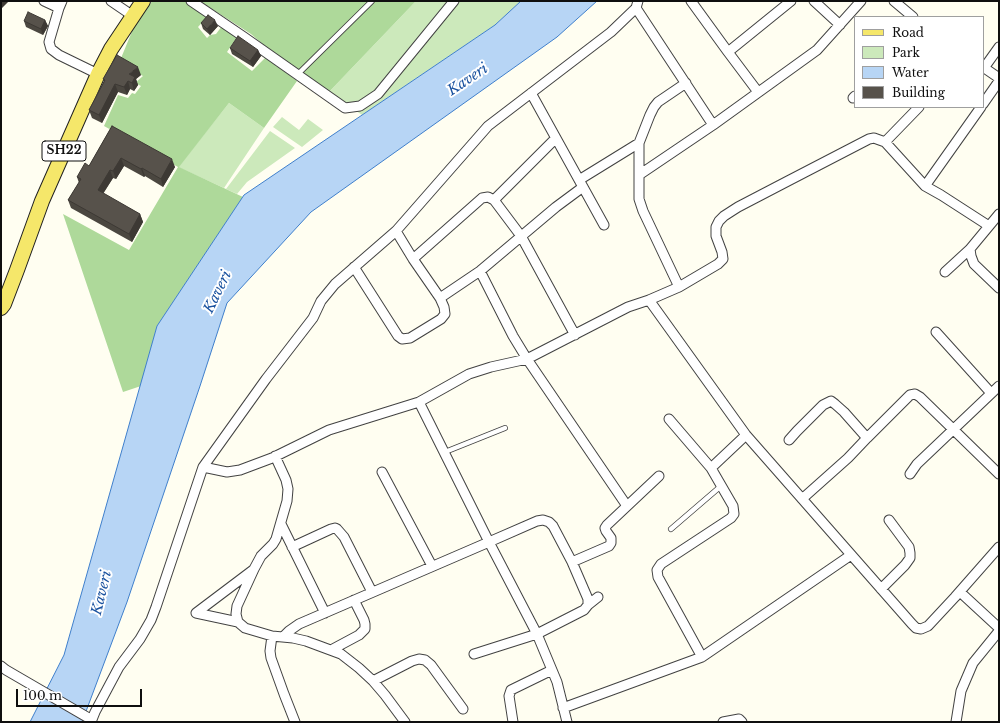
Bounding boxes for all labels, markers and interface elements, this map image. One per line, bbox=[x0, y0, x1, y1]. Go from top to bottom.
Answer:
legend bbox=[854, 16, 984, 108]
text: Road bbox=[892, 25, 924, 40]
text: Park bbox=[892, 45, 920, 60]
water label: Kaveri bbox=[445, 60, 491, 100]
text: Water bbox=[892, 65, 929, 80]
text: Building bbox=[892, 85, 945, 100]
road number: SH22 bbox=[42, 141, 86, 161]
water label: Kaveri bbox=[201, 268, 235, 316]
water label: Kaveri bbox=[88, 569, 116, 617]
scale bar bbox=[18, 681, 144, 707]
text: 100 m bbox=[23, 688, 62, 703]

